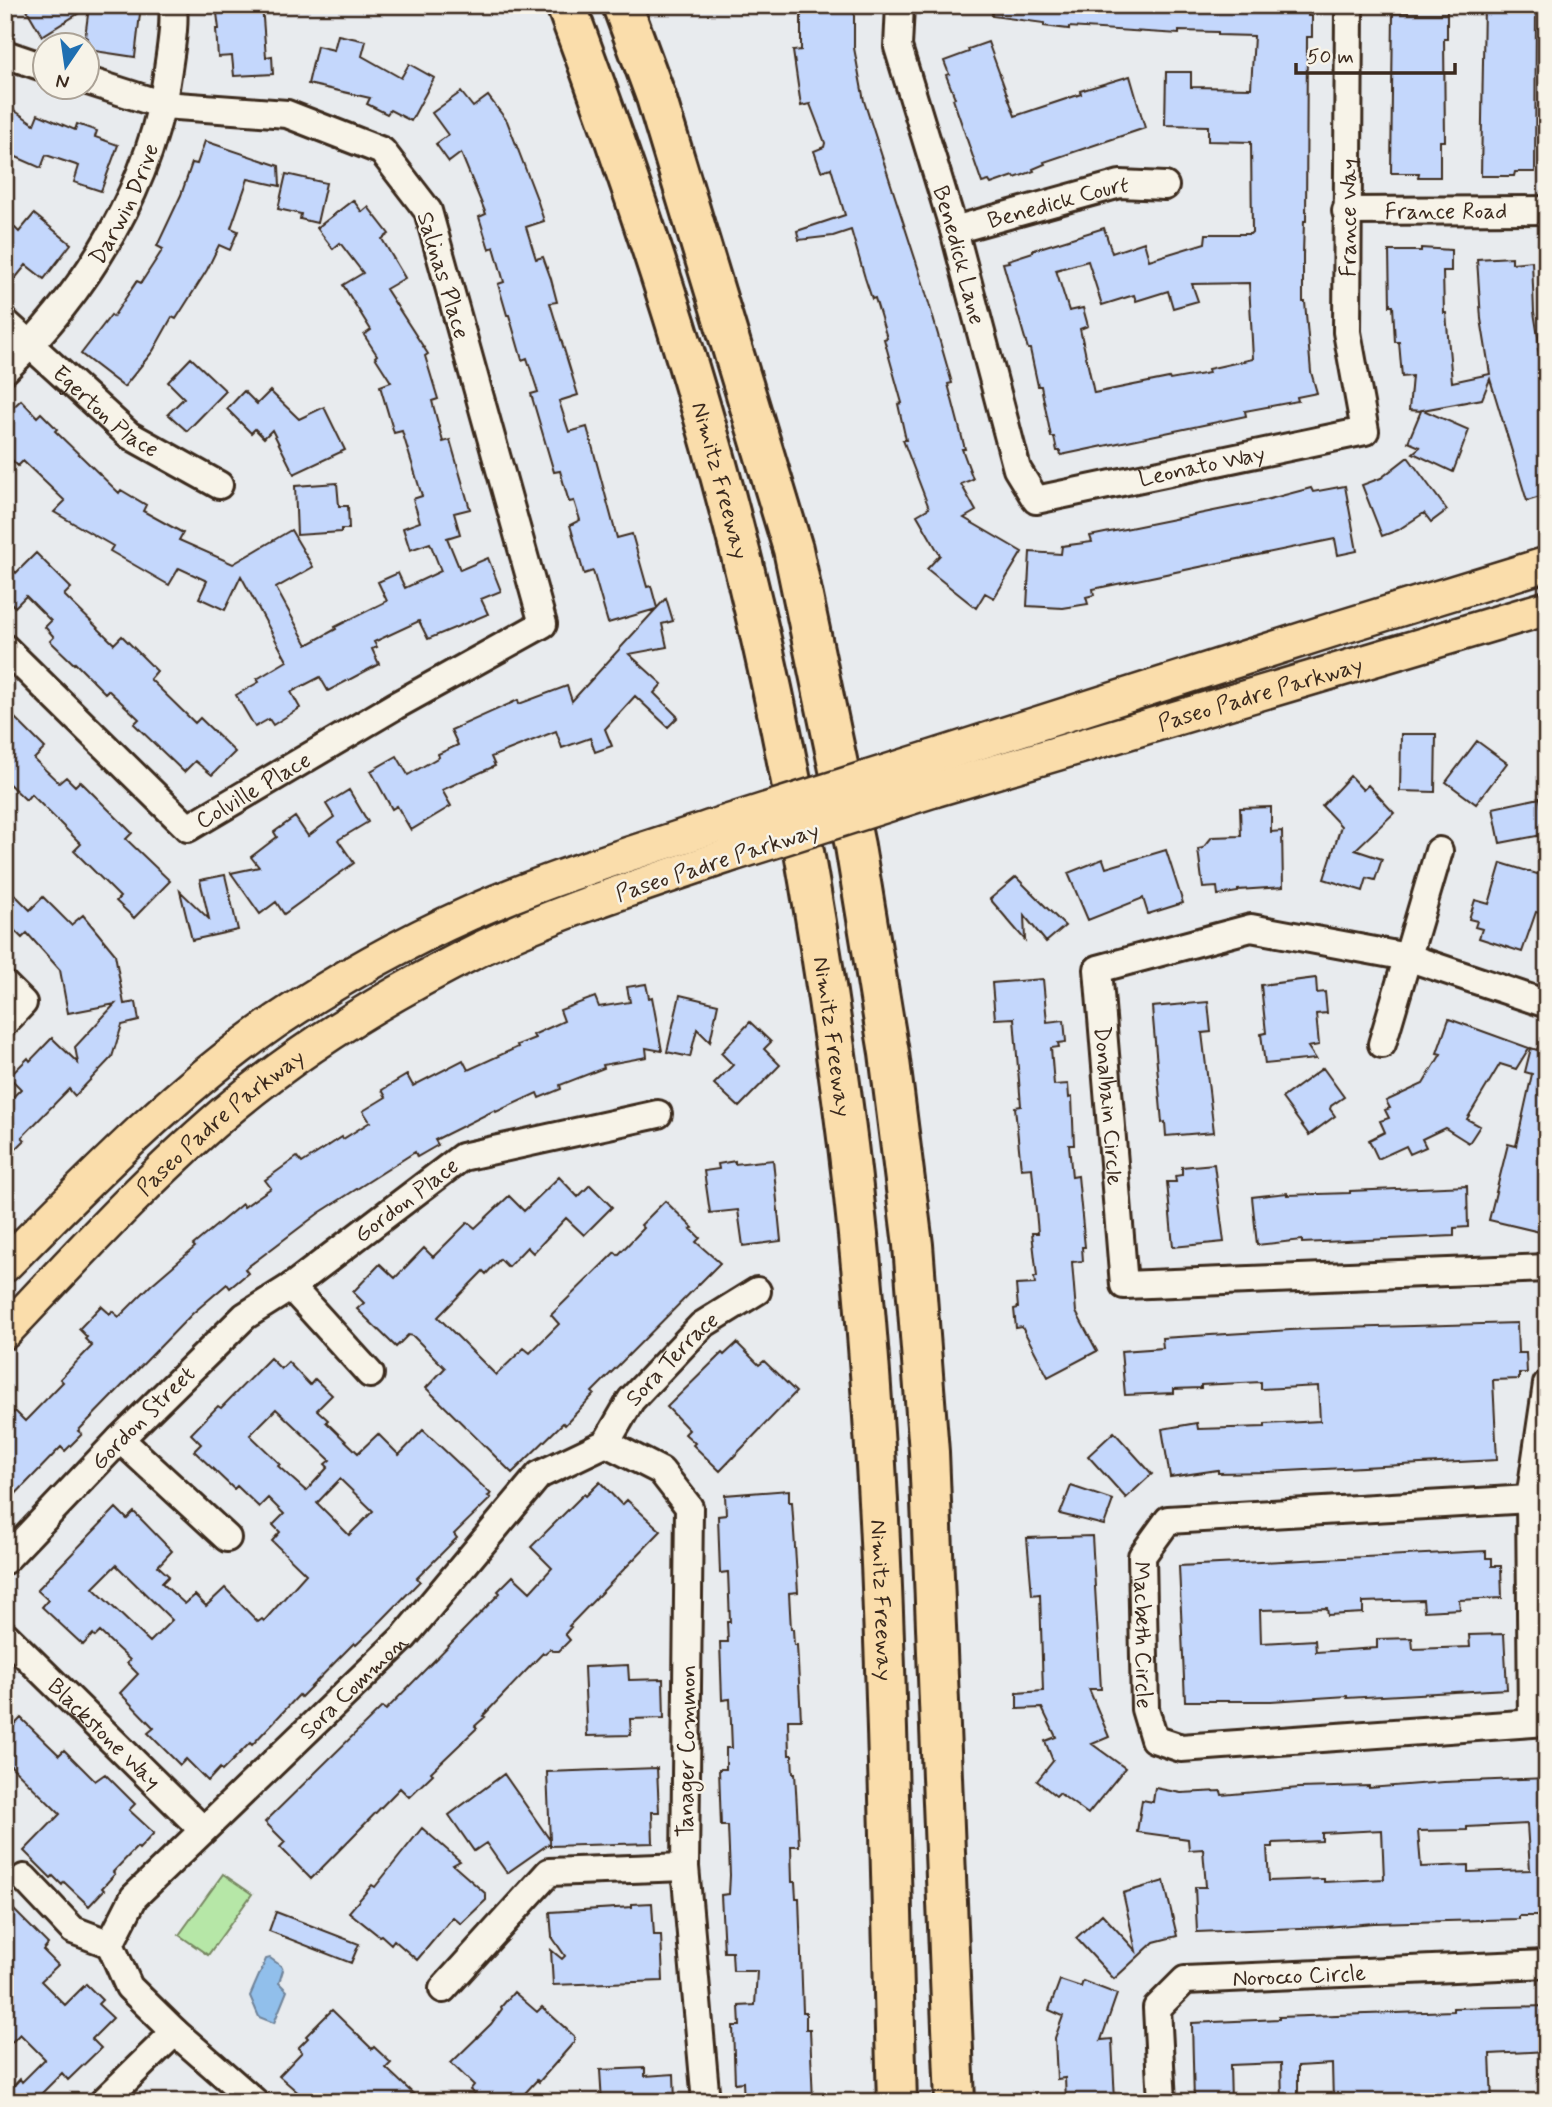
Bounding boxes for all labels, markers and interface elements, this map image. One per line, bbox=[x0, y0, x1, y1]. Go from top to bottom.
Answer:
north arrow bbox=[32, 32, 102, 102]
scale bar bbox=[1296, 32, 1456, 76]
text: 50 m bbox=[1307, 43, 1354, 71]
text: N bbox=[54, 67, 71, 95]
street label: Darwin Drive bbox=[83, 140, 167, 271]
street label: France Way bbox=[1334, 158, 1365, 277]
street label: Benedick Court bbox=[984, 171, 1129, 237]
street label: Benedick Lane bbox=[924, 182, 991, 328]
street label: France Road bbox=[1385, 197, 1507, 228]
street label: Salinas Place bbox=[409, 208, 476, 343]
street label: Egerton Place bbox=[45, 359, 164, 466]
street label: Nimitz Freeway bbox=[683, 399, 754, 562]
street label: Leonato Way bbox=[1136, 439, 1268, 495]
street label: Paseo Padre Parkway bbox=[1154, 651, 1367, 740]
street label: Colville Place bbox=[191, 746, 317, 837]
street label: Paseo Padre Parkway bbox=[612, 816, 823, 910]
street label: Nimitz Freeway bbox=[805, 955, 857, 1119]
street label: Donalbain Circle bbox=[1086, 1025, 1129, 1187]
street label: Paseo Padre Parkway bbox=[131, 1043, 311, 1203]
street label: Gordon Place bbox=[349, 1152, 465, 1251]
street label: Sora Terrace bbox=[620, 1306, 725, 1414]
street label: Gordon Street bbox=[85, 1360, 202, 1477]
street label: Nimitz Freeway bbox=[862, 1519, 899, 1682]
street label: Macbeth Circle bbox=[1125, 1561, 1158, 1709]
street label: Sora Common bbox=[294, 1628, 415, 1747]
street label: Tanager Common bbox=[671, 1664, 707, 1838]
street label: Blackstone Way bbox=[40, 1672, 166, 1797]
street label: Norocco Circle bbox=[1232, 1959, 1367, 1995]

